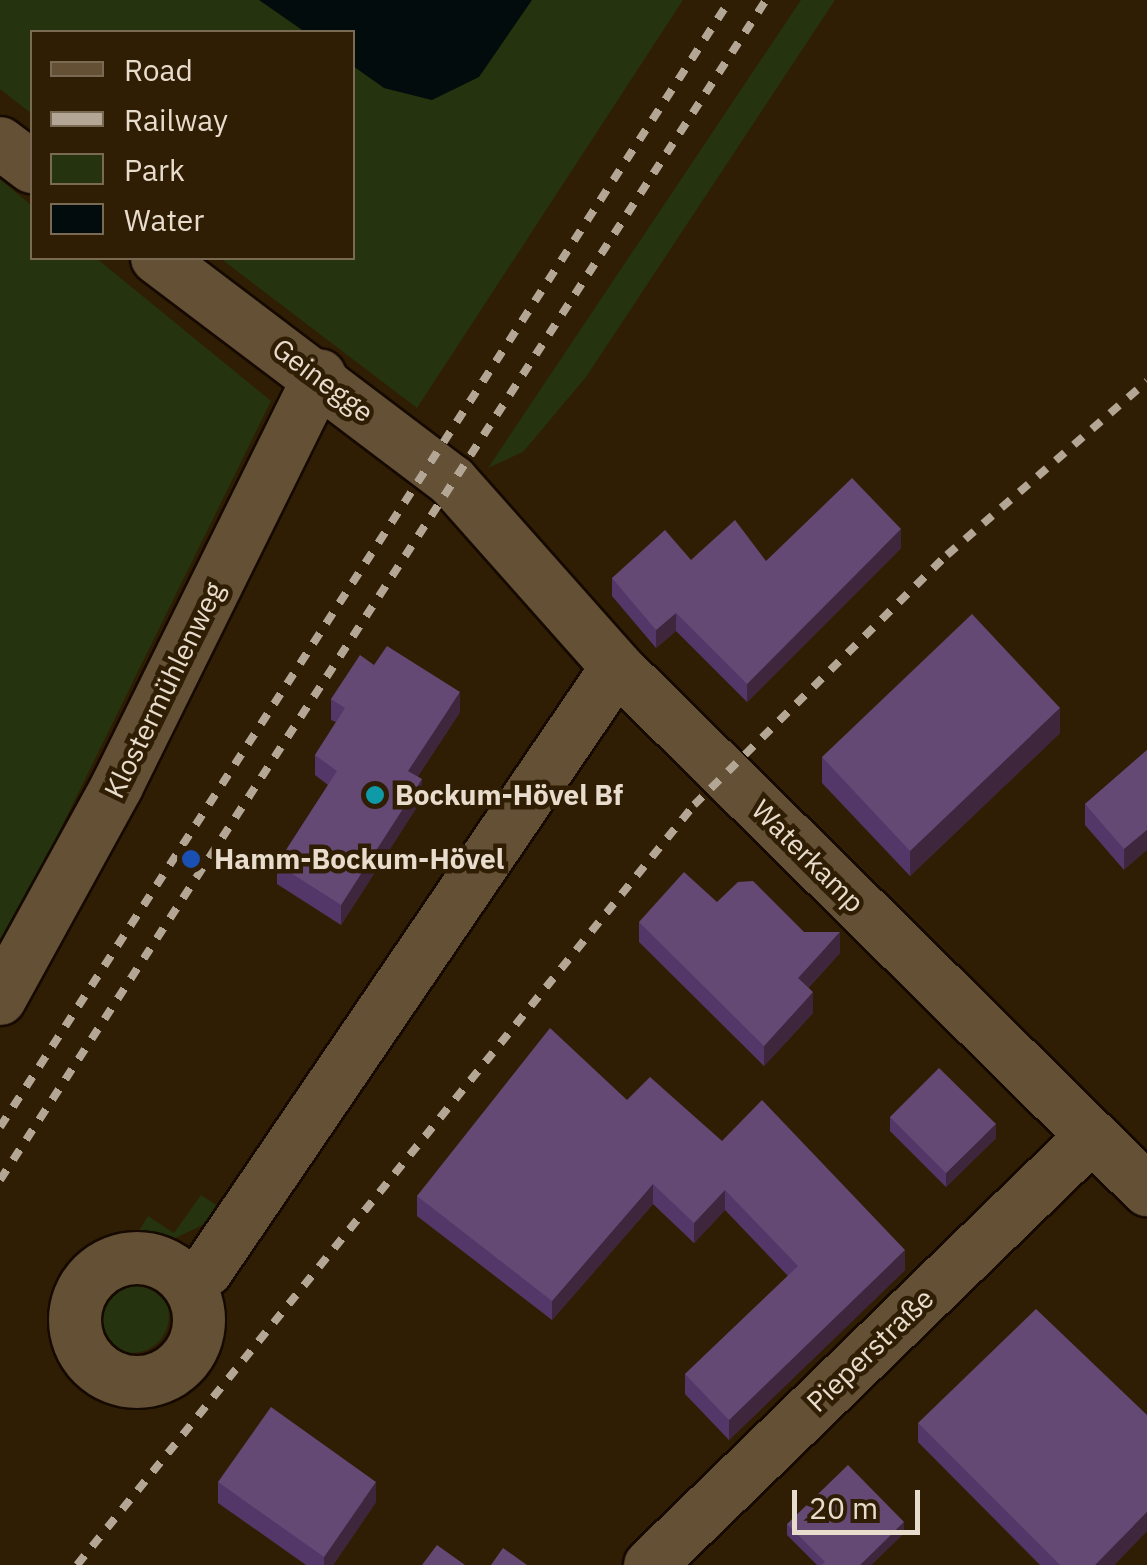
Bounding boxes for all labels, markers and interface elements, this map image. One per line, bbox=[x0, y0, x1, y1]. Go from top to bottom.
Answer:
legend bbox=[30, 30, 355, 260]
text: Road bbox=[124, 50, 193, 89]
text: Railway bbox=[124, 100, 228, 139]
text: Park bbox=[124, 150, 185, 189]
text: Water bbox=[124, 200, 204, 239]
street label: Geinegge bbox=[266, 331, 380, 429]
street label: Klostermühlenweg bbox=[97, 576, 231, 804]
place label: Bockum-Hövel Bf bbox=[395, 778, 623, 812]
marker: Bockum-Hövel Bf bbox=[364, 784, 386, 806]
street label: Waterkamp bbox=[745, 793, 871, 919]
place label: Hamm-Bockum-Hövel bbox=[214, 842, 504, 876]
marker: Hamm-Bockum-Hövel bbox=[178, 846, 204, 872]
street label: Pieperstraße bbox=[800, 1281, 940, 1419]
scale bar bbox=[797, 1470, 924, 1532]
text: 20 m bbox=[809, 1488, 878, 1527]

